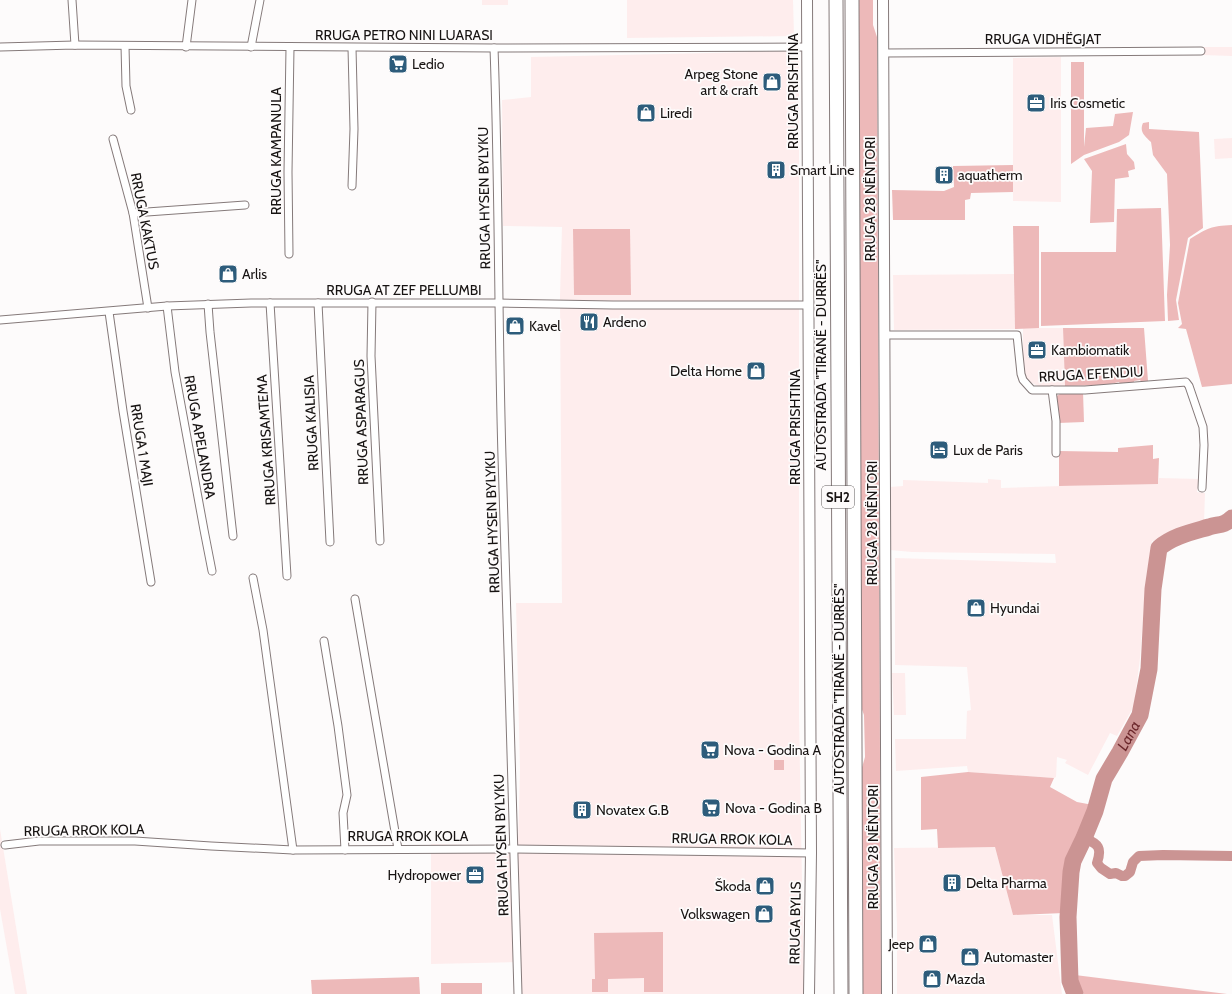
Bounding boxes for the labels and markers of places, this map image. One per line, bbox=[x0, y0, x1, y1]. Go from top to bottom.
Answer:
supermarket icon: Ledio bbox=[387, 53, 409, 75]
place label: Ledio bbox=[412, 55, 445, 73]
place label: Arpeg Stone art & craft bbox=[685, 65, 758, 99]
shop icon: Arpeg Stone art & craft bbox=[761, 71, 783, 93]
office icon: Iris Cosmetic bbox=[1025, 92, 1047, 114]
place label: Iris Cosmetic bbox=[1050, 94, 1125, 112]
shop icon: Liredi bbox=[635, 102, 657, 124]
place label: Liredi bbox=[660, 104, 692, 122]
building icon: Smart Line bbox=[765, 159, 787, 181]
place label: Smart Line bbox=[790, 161, 854, 179]
building icon: aquatherm bbox=[933, 164, 955, 186]
place label: aquatherm bbox=[958, 166, 1023, 184]
shop icon: Arlis bbox=[217, 263, 239, 285]
place label: Arlis bbox=[242, 265, 267, 283]
restaurant icon: Ardeno bbox=[578, 311, 600, 333]
place label: Ardeno bbox=[603, 313, 647, 331]
shop icon: Kavel bbox=[504, 315, 526, 337]
place label: Kavel bbox=[529, 317, 561, 335]
office icon: Kambiomatik bbox=[1026, 339, 1048, 361]
place label: Kambiomatik bbox=[1051, 341, 1130, 359]
shop icon: Delta Home bbox=[745, 360, 767, 382]
place label: Delta Home bbox=[670, 362, 742, 380]
hotel icon: Lux de Paris bbox=[928, 439, 950, 461]
place label: Lux de Paris bbox=[953, 441, 1023, 459]
shop icon: Hyundai bbox=[965, 597, 987, 619]
place label: Hyundai bbox=[990, 599, 1039, 617]
supermarket icon: Nova - Godina A bbox=[699, 739, 721, 761]
place label: Nova - Godina A bbox=[724, 741, 821, 759]
supermarket icon: Nova - Godina B bbox=[700, 797, 722, 819]
building icon: Novatex G.B bbox=[571, 799, 593, 821]
place label: Nova - Godina B bbox=[725, 799, 822, 817]
place label: Novatex G.B bbox=[596, 801, 669, 819]
office icon: Hydropower bbox=[464, 864, 486, 886]
place label: Hydropower bbox=[388, 866, 462, 884]
building icon: Delta Pharma bbox=[941, 872, 963, 894]
place label: Delta Pharma bbox=[966, 874, 1047, 892]
shop icon: Škoda bbox=[754, 875, 776, 897]
place label: Škoda bbox=[715, 877, 751, 895]
shop icon: Volkswagen bbox=[753, 903, 775, 925]
place label: Volkswagen bbox=[680, 905, 750, 923]
shop icon: Jeep bbox=[917, 933, 939, 955]
place label: Jeep bbox=[887, 935, 914, 953]
shop icon: Automaster bbox=[959, 946, 981, 968]
place label: Automaster bbox=[984, 948, 1054, 966]
shop icon: Mazda bbox=[921, 968, 943, 990]
place label: Mazda bbox=[946, 970, 985, 988]

